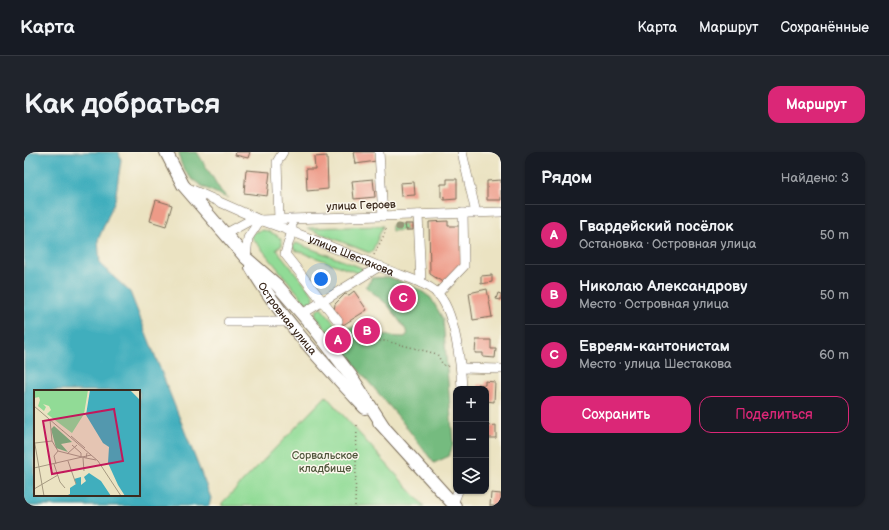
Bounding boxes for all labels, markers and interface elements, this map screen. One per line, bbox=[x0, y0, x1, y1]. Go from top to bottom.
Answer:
text: Карта bbox=[20, 16, 74, 39]
text: Карта bbox=[638, 19, 677, 36]
text: Маршрут bbox=[699, 19, 759, 36]
text: Сохранённые bbox=[781, 19, 869, 36]
button: Маршрут bbox=[768, 86, 865, 123]
text: Как добраться bbox=[24, 88, 221, 121]
text: Рядом bbox=[541, 168, 592, 188]
text: Найдено: 3 bbox=[781, 170, 849, 186]
street label: улица Героев bbox=[326, 198, 396, 213]
text: Гвардейский посёлок bbox=[579, 217, 733, 236]
text: A bbox=[550, 227, 558, 243]
text: 50 m bbox=[820, 227, 849, 243]
street label: улица Шестакова bbox=[307, 232, 396, 279]
text: Остановка · Островная улица bbox=[579, 236, 756, 252]
your location bbox=[311, 269, 331, 289]
text: Николаю Александрову bbox=[579, 277, 748, 296]
street label: Островная улица bbox=[255, 280, 320, 358]
pin: C bbox=[390, 283, 416, 313]
text: B bbox=[549, 287, 559, 303]
text: 50 m bbox=[820, 287, 849, 303]
text: Место · Островная улица bbox=[579, 296, 729, 312]
pin: B bbox=[354, 316, 380, 346]
pin: A bbox=[325, 325, 351, 355]
text: Евреям-кантонистам bbox=[579, 337, 730, 356]
text: C bbox=[549, 347, 559, 363]
text: 60 m bbox=[819, 347, 849, 363]
text: Место · улица Шестакова bbox=[579, 356, 732, 372]
map controls bbox=[453, 386, 489, 494]
button: + bbox=[453, 386, 489, 422]
inset map bbox=[34, 390, 140, 496]
button: Сохранить bbox=[541, 396, 691, 433]
button: Поделиться bbox=[699, 396, 849, 433]
button: − bbox=[453, 422, 489, 458]
park label: Сорвальское кладбище bbox=[292, 449, 358, 475]
button: layers bbox=[453, 458, 489, 494]

